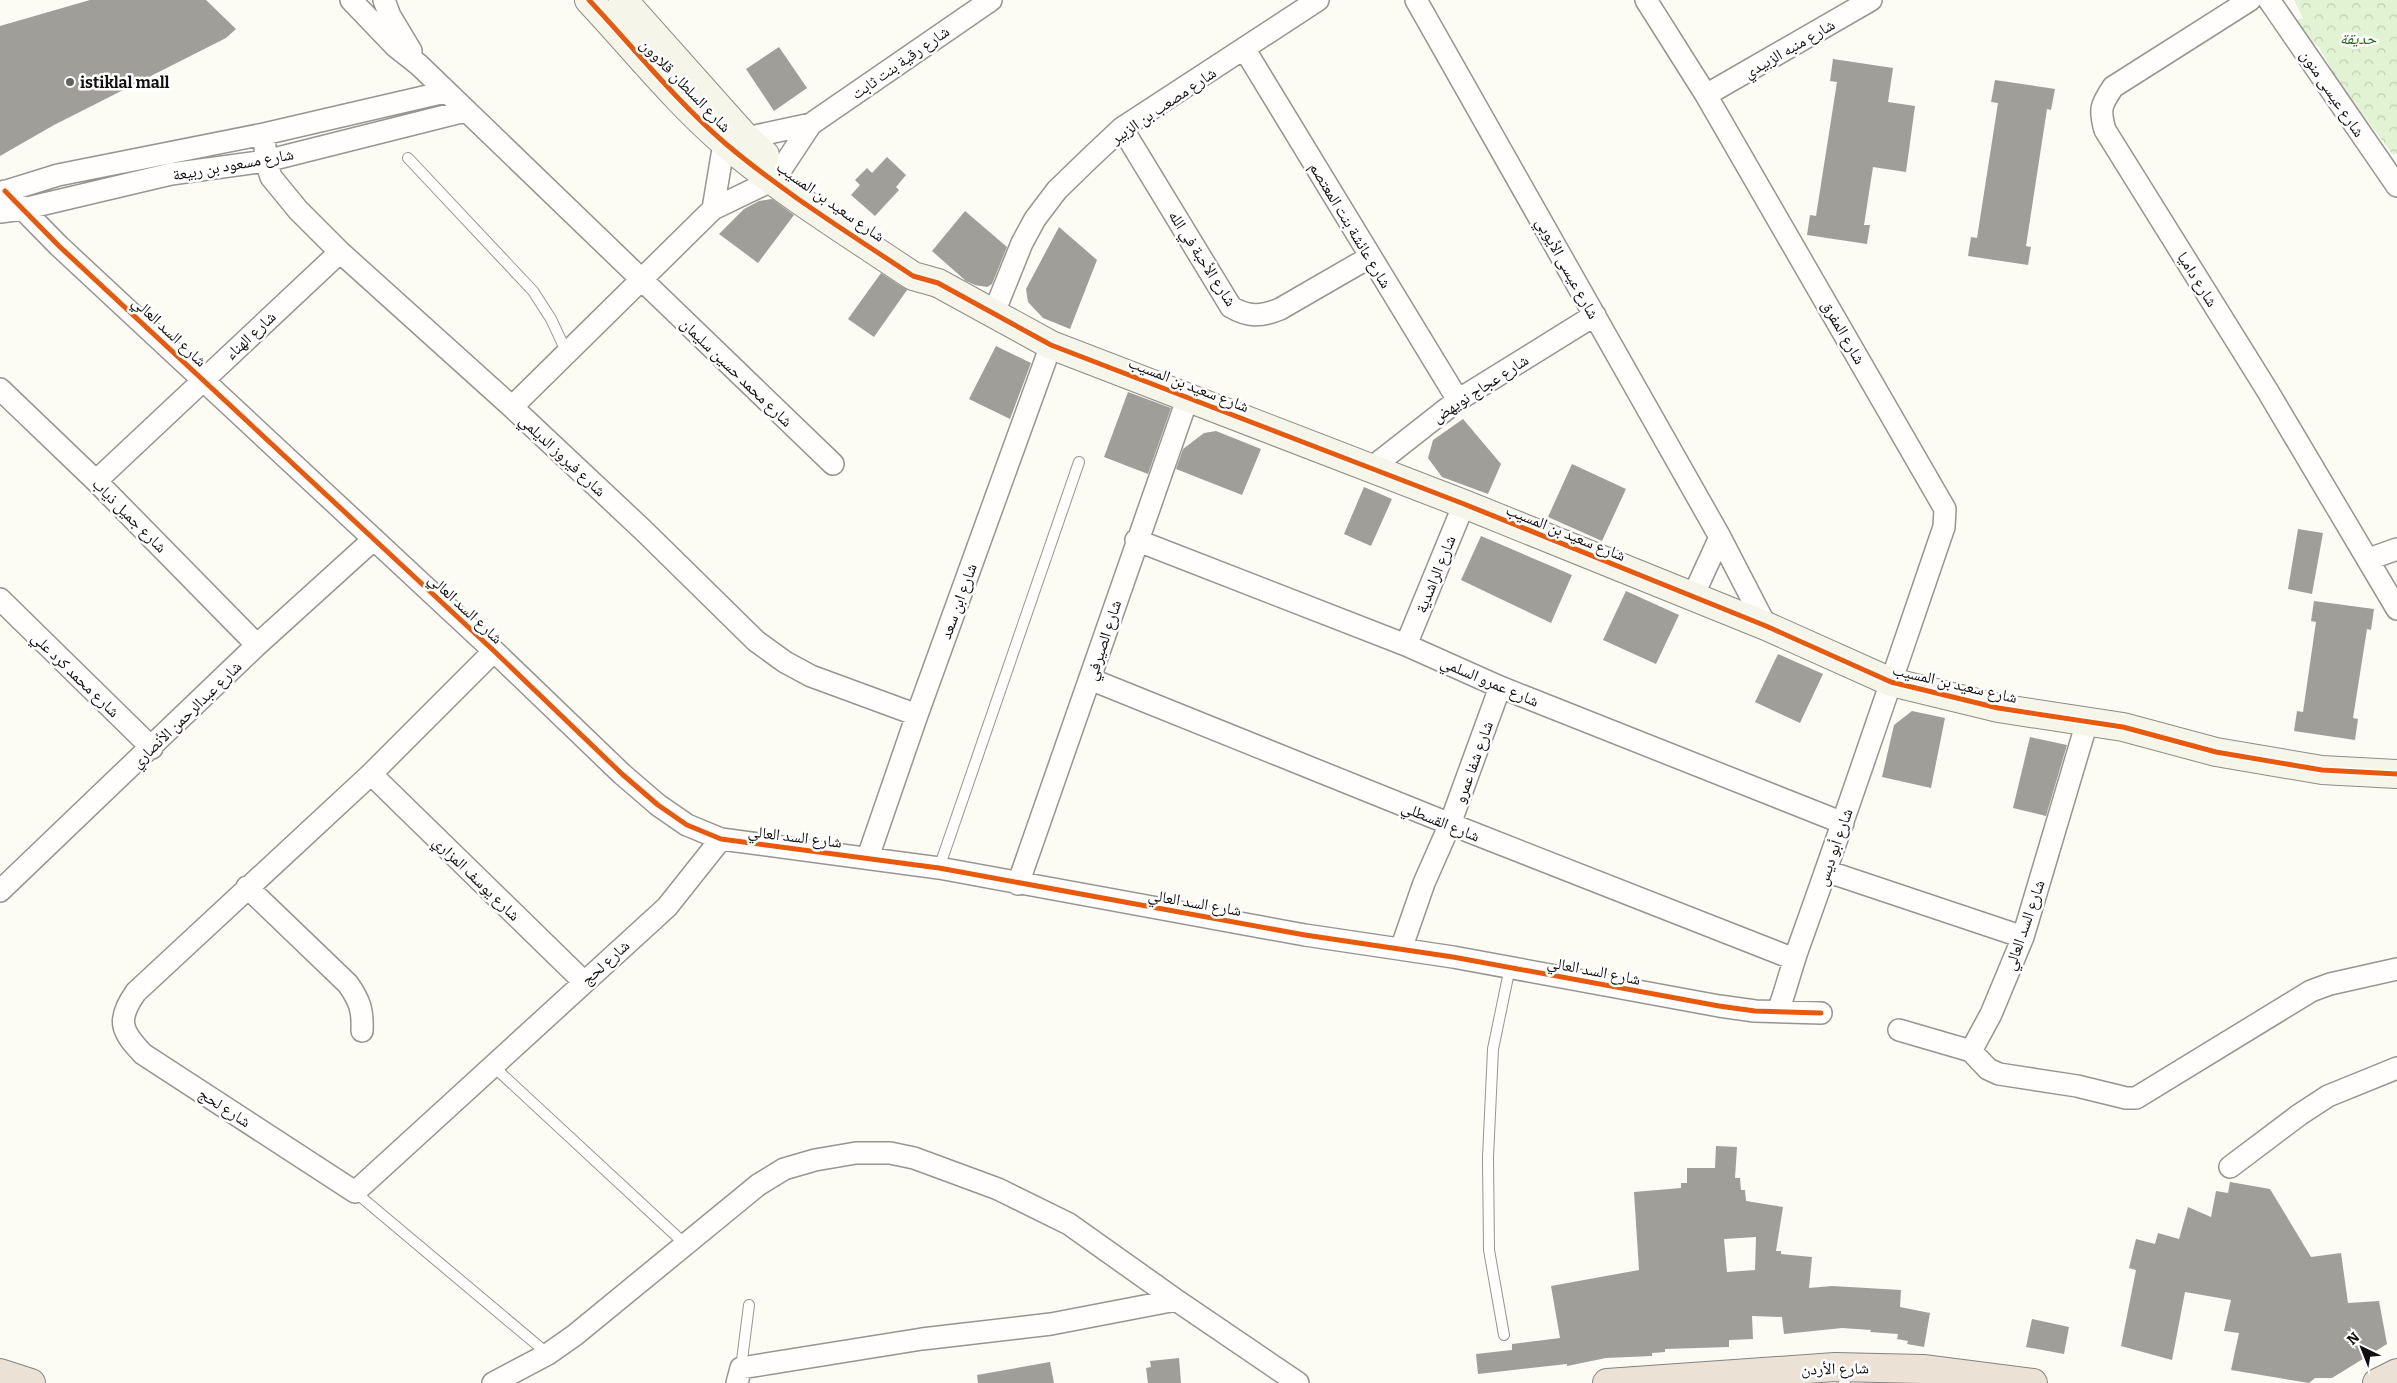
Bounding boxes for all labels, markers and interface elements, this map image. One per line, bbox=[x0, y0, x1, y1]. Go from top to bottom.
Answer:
street label: شارع منبه الزبيدي bbox=[1740, 15, 1840, 85]
street label: شارع رقية بنت ثابت bbox=[848, 22, 953, 104]
park label: حديقة bbox=[2340, 29, 2377, 48]
street label: شارع السلطان قلاوون bbox=[635, 35, 735, 137]
street label: شارع عيسى منون bbox=[2296, 46, 2369, 141]
street label: شارع مصعب بن الزبير bbox=[1106, 63, 1220, 149]
place label: istiklal mall bbox=[80, 73, 170, 92]
marker: istiklal mall bbox=[64, 76, 76, 88]
street label: شارع مسعود بن ربيعة bbox=[171, 144, 295, 185]
street label: شارع سعيد بن المسيب bbox=[772, 157, 888, 247]
street label: شارع عائشة بنت المعتصم bbox=[1305, 159, 1396, 292]
street label: شارع الأحبة في الله bbox=[1162, 207, 1241, 311]
street label: شارع عيسى الأيوبي bbox=[1529, 214, 1603, 324]
street label: شارع داميا bbox=[2172, 248, 2222, 311]
street label: شارع السد العالي bbox=[127, 292, 211, 373]
street label: شارع المفرق bbox=[1817, 297, 1869, 368]
street label: شارع الهناء bbox=[221, 307, 280, 364]
street label: شارع محمد حسين سليمان bbox=[676, 314, 797, 431]
street label: شارع عجاج نويهض bbox=[1429, 350, 1532, 427]
street label: شارع سعيد بن المسيب bbox=[1126, 353, 1252, 417]
street label: شارع فيروز الديلمي bbox=[513, 410, 610, 502]
street label: شارع جميل ذياب bbox=[88, 474, 171, 557]
street label: شارع سعيد بن المسيب bbox=[1503, 500, 1628, 566]
street label: شارع الراشدية bbox=[1411, 533, 1461, 616]
street label: شارع ابن سعد bbox=[936, 561, 982, 642]
street label: شارع السد العالي bbox=[423, 569, 507, 650]
street label: شارع الصيرفي bbox=[1082, 598, 1128, 684]
street label: شارع محمد كرد علي bbox=[26, 628, 124, 723]
street label: شارع عمرو السلمي bbox=[1437, 652, 1542, 713]
street label: شارع عبدالرحمن الأنصاري bbox=[127, 657, 248, 774]
street label: شارع سعيد بن المسيب bbox=[1890, 660, 2019, 708]
street label: شارع شفا عمرو bbox=[1450, 718, 1498, 806]
street label: شارع القسطلي bbox=[1398, 797, 1483, 849]
street label: شارع أبو ديس bbox=[1812, 806, 1858, 889]
street label: شارع السد العالي bbox=[747, 821, 843, 855]
street label: شارع يوسف المزاري bbox=[427, 832, 524, 927]
street label: شارع السد العالي bbox=[2000, 877, 2052, 974]
street label: شارع السد العالي bbox=[1146, 885, 1243, 923]
street label: شارع لحج bbox=[577, 936, 634, 990]
street label: شارع السد العالي bbox=[1545, 952, 1642, 992]
street label: شارع لحج bbox=[195, 1084, 254, 1132]
north arrow bbox=[2337, 1323, 2387, 1373]
text: N bbox=[2344, 1329, 2363, 1349]
street label: شارع الأردن bbox=[1801, 1358, 1869, 1380]

